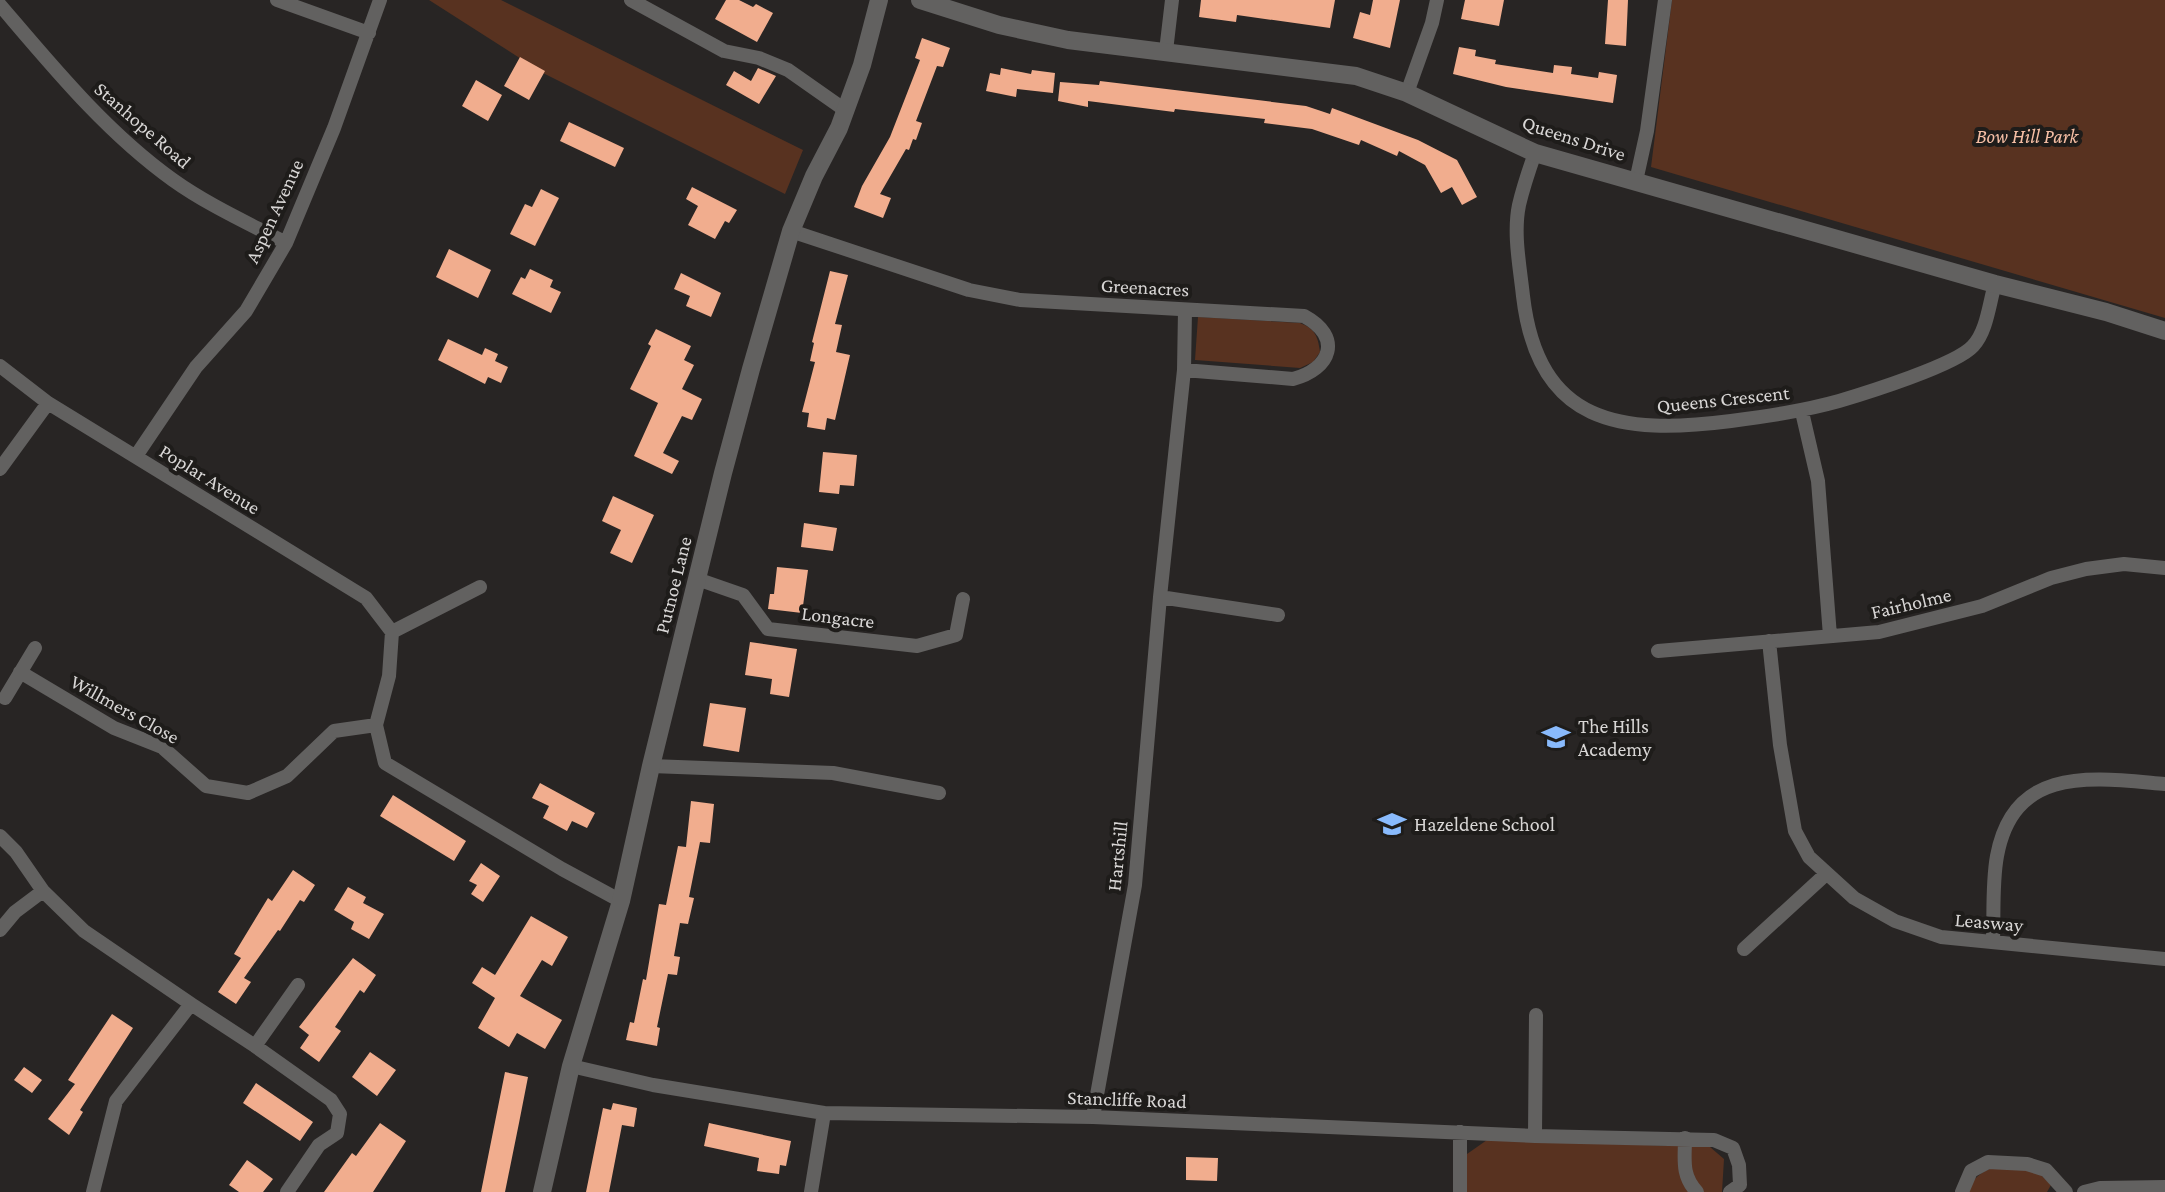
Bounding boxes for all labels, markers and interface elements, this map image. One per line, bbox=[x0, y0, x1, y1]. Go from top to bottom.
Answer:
street label: Stanhope Road bbox=[90, 77, 196, 174]
street label: Queens Drive bbox=[1520, 111, 1629, 165]
park label: Bow Hill Park bbox=[1976, 125, 2080, 147]
street label: Aspen Avenue bbox=[240, 155, 309, 267]
street label: Greenacres bbox=[1100, 274, 1190, 300]
street label: Queens Crescent bbox=[1656, 381, 1791, 417]
street label: Poplar Avenue bbox=[155, 439, 264, 520]
street label: Putnoe Lane bbox=[650, 534, 696, 636]
street label: Fairholme bbox=[1869, 583, 1953, 623]
street label: Longacre bbox=[800, 602, 876, 633]
street label: Willmers Close bbox=[67, 670, 183, 748]
place label: The Hills Academy bbox=[1578, 715, 1652, 761]
school or university icon: The Hills Academy bbox=[1541, 722, 1571, 752]
school or university icon: Hazeldene School bbox=[1377, 809, 1407, 839]
place label: Hazeldene School bbox=[1414, 813, 1555, 835]
street label: Hartshill bbox=[1102, 820, 1132, 892]
street label: Leasway bbox=[1954, 908, 2025, 937]
street label: Stancliffe Road bbox=[1067, 1086, 1188, 1112]

